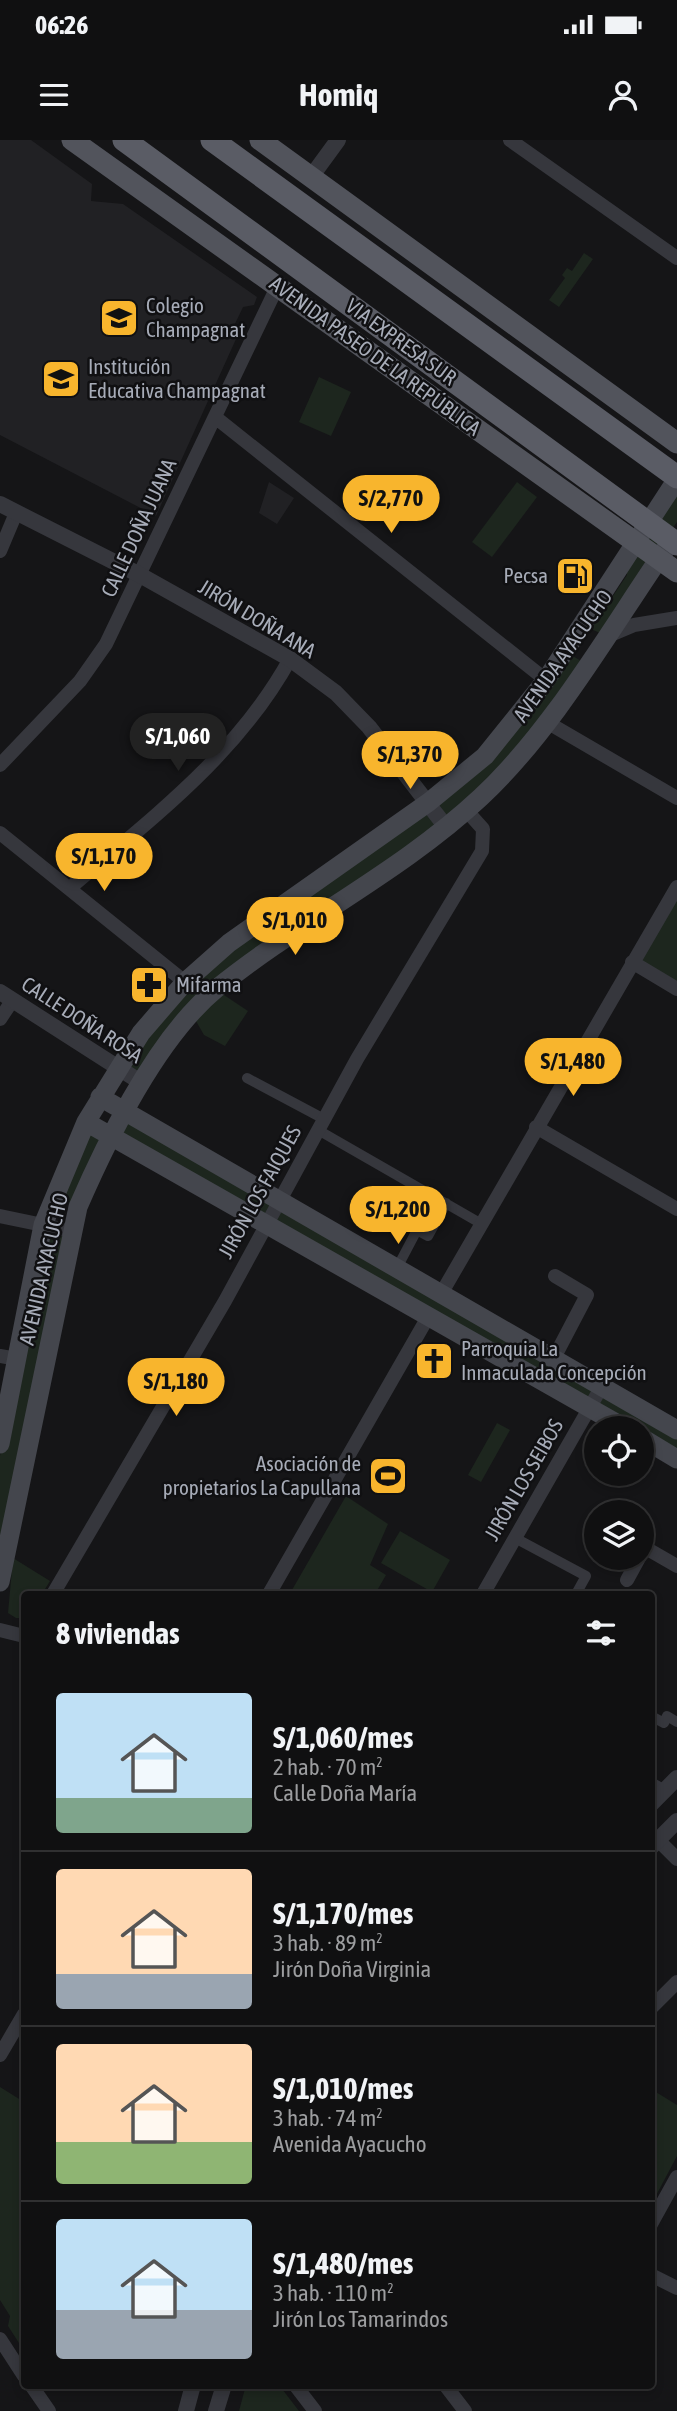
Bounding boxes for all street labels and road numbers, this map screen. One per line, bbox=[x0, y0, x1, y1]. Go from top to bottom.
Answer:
street label: AVENIDA PASEO DE LA REPÚBLICA bbox=[266, 271, 486, 440]
street label: VIA EXPRESA SUR bbox=[342, 293, 462, 390]
street label: CALLE DOÑA JUANA bbox=[96, 454, 181, 600]
street label: JIRÓN DOÑA ANA bbox=[195, 574, 321, 663]
street label: AVENIDA AYACUCHO bbox=[508, 585, 617, 726]
street label: CALLE DOÑA ROSA bbox=[18, 971, 148, 1067]
street label: JIRÓN LOS FAIQUES bbox=[213, 1121, 306, 1262]
street label: AVENIDA AYACUCHO bbox=[14, 1190, 72, 1347]
street label: JIRÓN LOS SEIBOS bbox=[479, 1415, 568, 1544]

